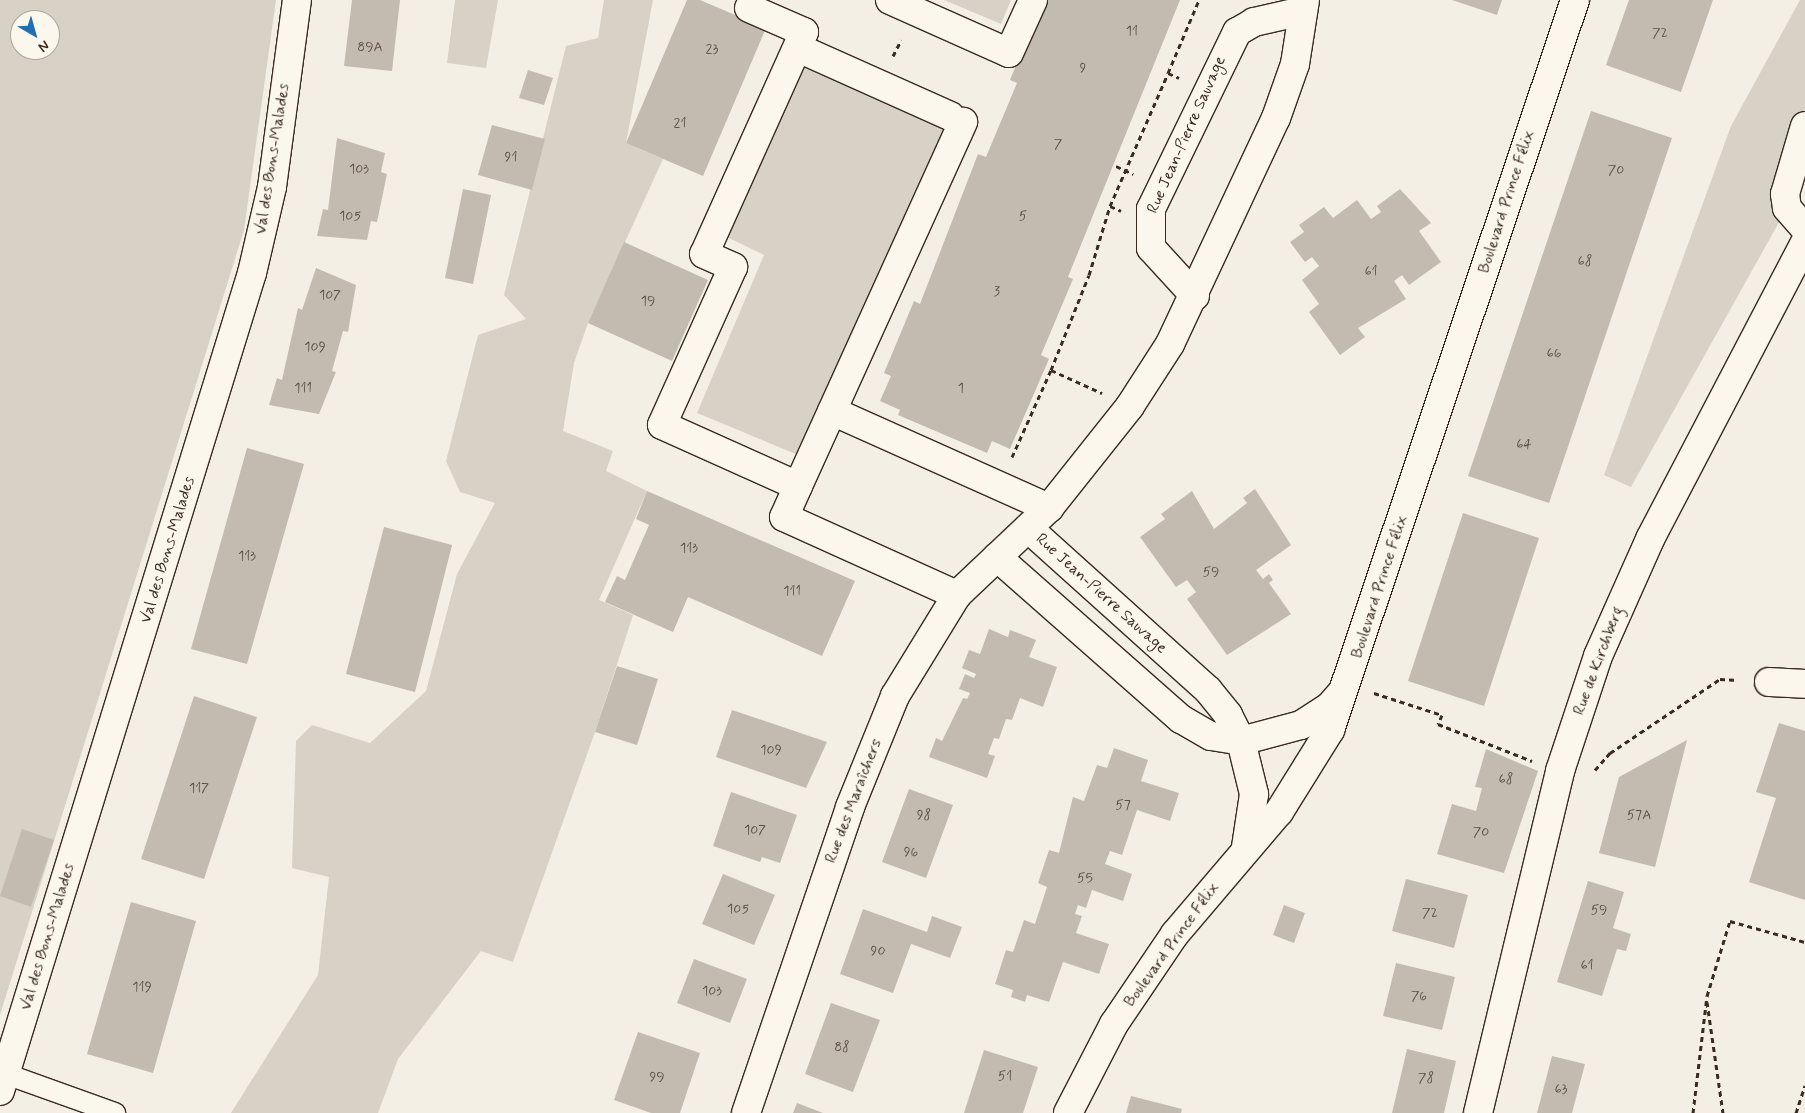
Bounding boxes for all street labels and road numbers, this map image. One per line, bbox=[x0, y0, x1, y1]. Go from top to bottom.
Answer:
street label: Rue Jean-Pierre Sauvage bbox=[1144, 53, 1230, 217]
street label: Val des Bons-Malades bbox=[252, 84, 294, 234]
street label: Boulevard Prince Félix bbox=[1474, 127, 1540, 277]
street label: Val des Bons-Malades bbox=[137, 476, 199, 624]
street label: Boulevard Prince Félix bbox=[1347, 512, 1413, 662]
street label: Rue Jean-Pierre Sauvage bbox=[1031, 530, 1171, 658]
street label: Rue de Kirchberg bbox=[1570, 604, 1628, 718]
street label: Rue des Maraîchers bbox=[821, 736, 887, 866]
street label: Val des Bons-Malades bbox=[17, 863, 79, 1011]
street label: Boulevard Prince Félix bbox=[1120, 878, 1224, 1012]

